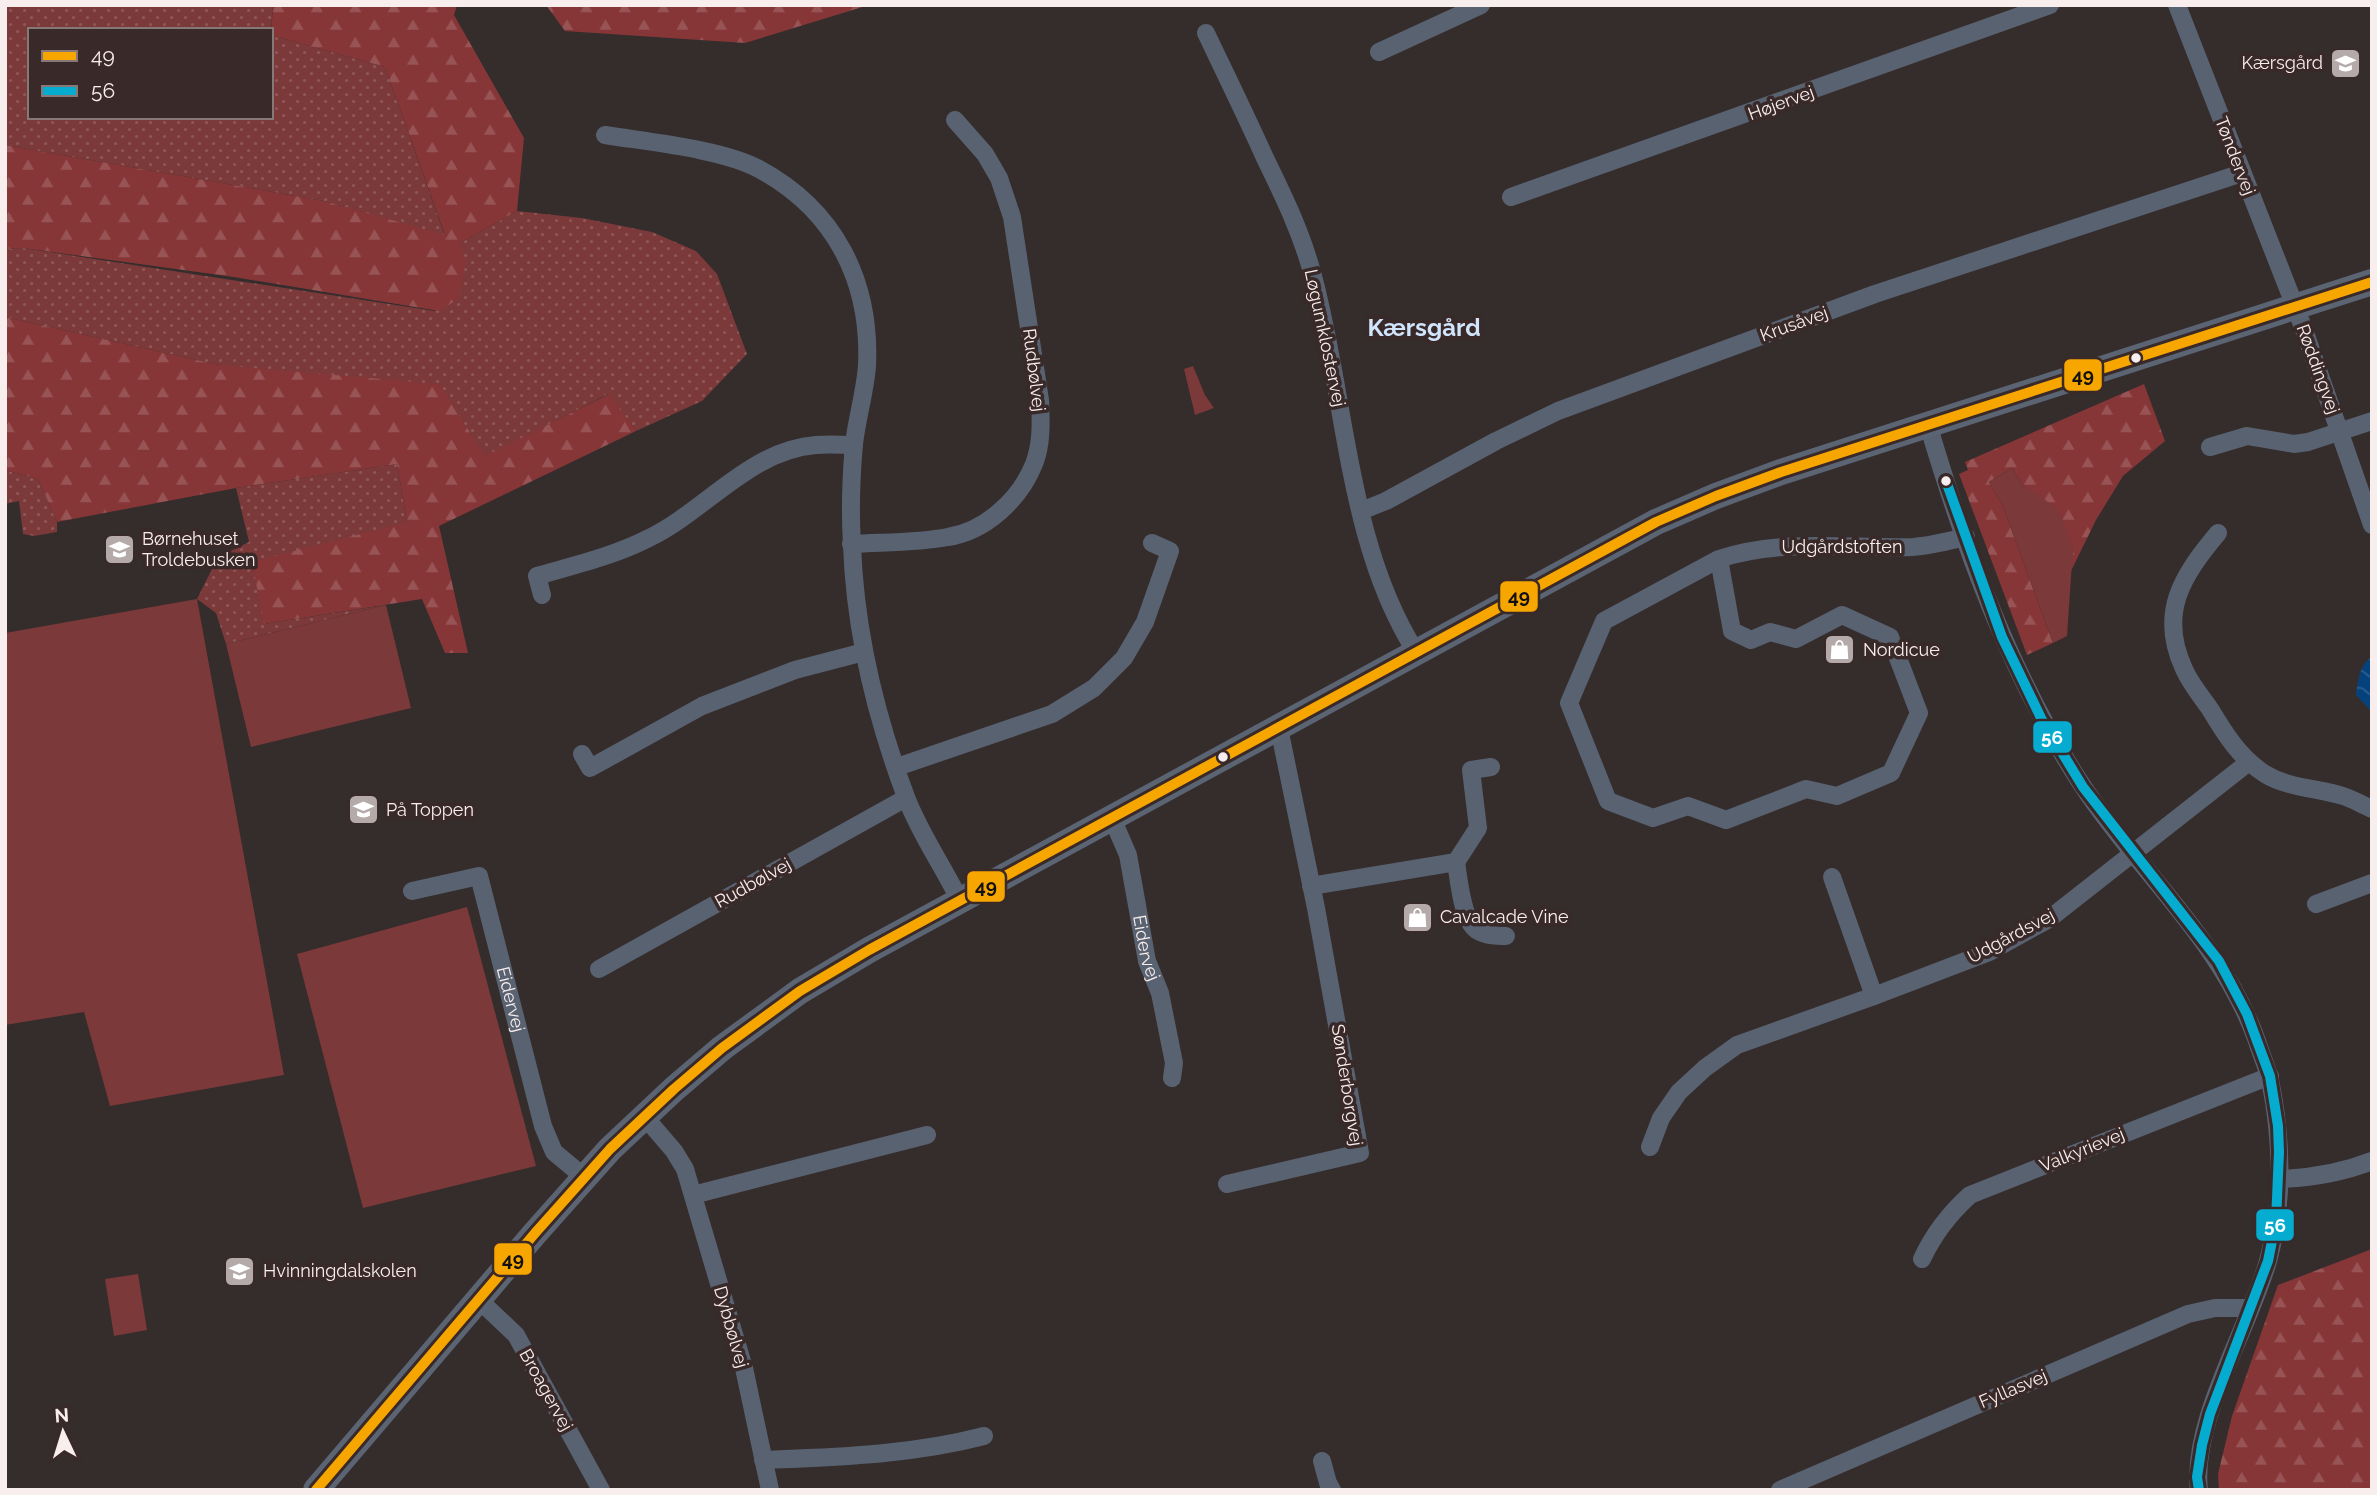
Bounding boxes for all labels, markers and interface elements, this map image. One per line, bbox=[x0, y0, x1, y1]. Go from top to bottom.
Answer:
legend bbox=[28, 28, 273, 119]
text: 49 bbox=[91, 43, 115, 68]
school or university icon: Kærsgård bbox=[2329, 46, 2363, 80]
place label: Kærsgård bbox=[2241, 52, 2323, 73]
text: 56 bbox=[91, 78, 115, 103]
street label: Højervej bbox=[1745, 81, 1817, 124]
street label: Tøndervej bbox=[2211, 114, 2260, 198]
street label: Løgumklostervej bbox=[1301, 267, 1350, 408]
street label: Krusåvej bbox=[1757, 302, 1831, 345]
district label: Kærsgård bbox=[1367, 313, 1481, 342]
street label: Røddingvej bbox=[2293, 321, 2344, 417]
street label: Rudbølvej bbox=[1019, 327, 1050, 413]
unlabelled marker bbox=[2129, 351, 2143, 365]
line badge: 49 bbox=[2063, 358, 2103, 392]
text: 49 bbox=[2072, 364, 2094, 386]
unlabelled marker bbox=[1939, 474, 1953, 488]
place label: Børnehuset Troldebusken bbox=[142, 528, 255, 570]
school or university icon: Børnehuset Troldebusken bbox=[102, 532, 136, 566]
street label: Udgårdstoften bbox=[1782, 536, 1902, 557]
line badge: 49 bbox=[1499, 580, 1539, 613]
text: 49 bbox=[1508, 585, 1530, 607]
shop icon: Nordicue bbox=[1823, 633, 1857, 667]
place label: Nordicue bbox=[1863, 639, 1940, 660]
line badge: 56 bbox=[2032, 720, 2073, 754]
text: 56 bbox=[2041, 726, 2063, 748]
unlabelled marker bbox=[1216, 750, 1230, 764]
school or university icon: På Toppen bbox=[346, 793, 380, 827]
place label: På Toppen bbox=[386, 799, 474, 820]
street label: Rudbølvej bbox=[711, 853, 794, 912]
line badge: 49 bbox=[966, 870, 1006, 903]
text: 49 bbox=[975, 875, 997, 897]
shop icon: Cavalcade Vine bbox=[1400, 900, 1434, 934]
street label: Udgårdsvej bbox=[1964, 904, 2058, 967]
place label: Cavalcade Vine bbox=[1440, 906, 1569, 927]
street label: Eidervej bbox=[1129, 913, 1165, 984]
street label: Eidervej bbox=[493, 964, 530, 1034]
street label: Sønderborgvej bbox=[1327, 1022, 1367, 1147]
street label: Valkyrievej bbox=[2036, 1123, 2127, 1176]
line badge: 56 bbox=[2255, 1208, 2295, 1242]
text: 56 bbox=[2264, 1214, 2286, 1236]
line badge: 49 bbox=[493, 1242, 533, 1276]
text: 49 bbox=[502, 1248, 524, 1270]
school or university icon: Hvinningdalskolen bbox=[223, 1254, 257, 1288]
place label: Hvinningdalskolen bbox=[263, 1260, 417, 1281]
street label: Dybbølvej bbox=[710, 1284, 753, 1370]
street label: Broagervej bbox=[515, 1345, 578, 1434]
street label: Fyllasvej bbox=[1976, 1365, 2050, 1412]
north arrow bbox=[28, 1397, 98, 1467]
text: N bbox=[54, 1404, 70, 1427]

